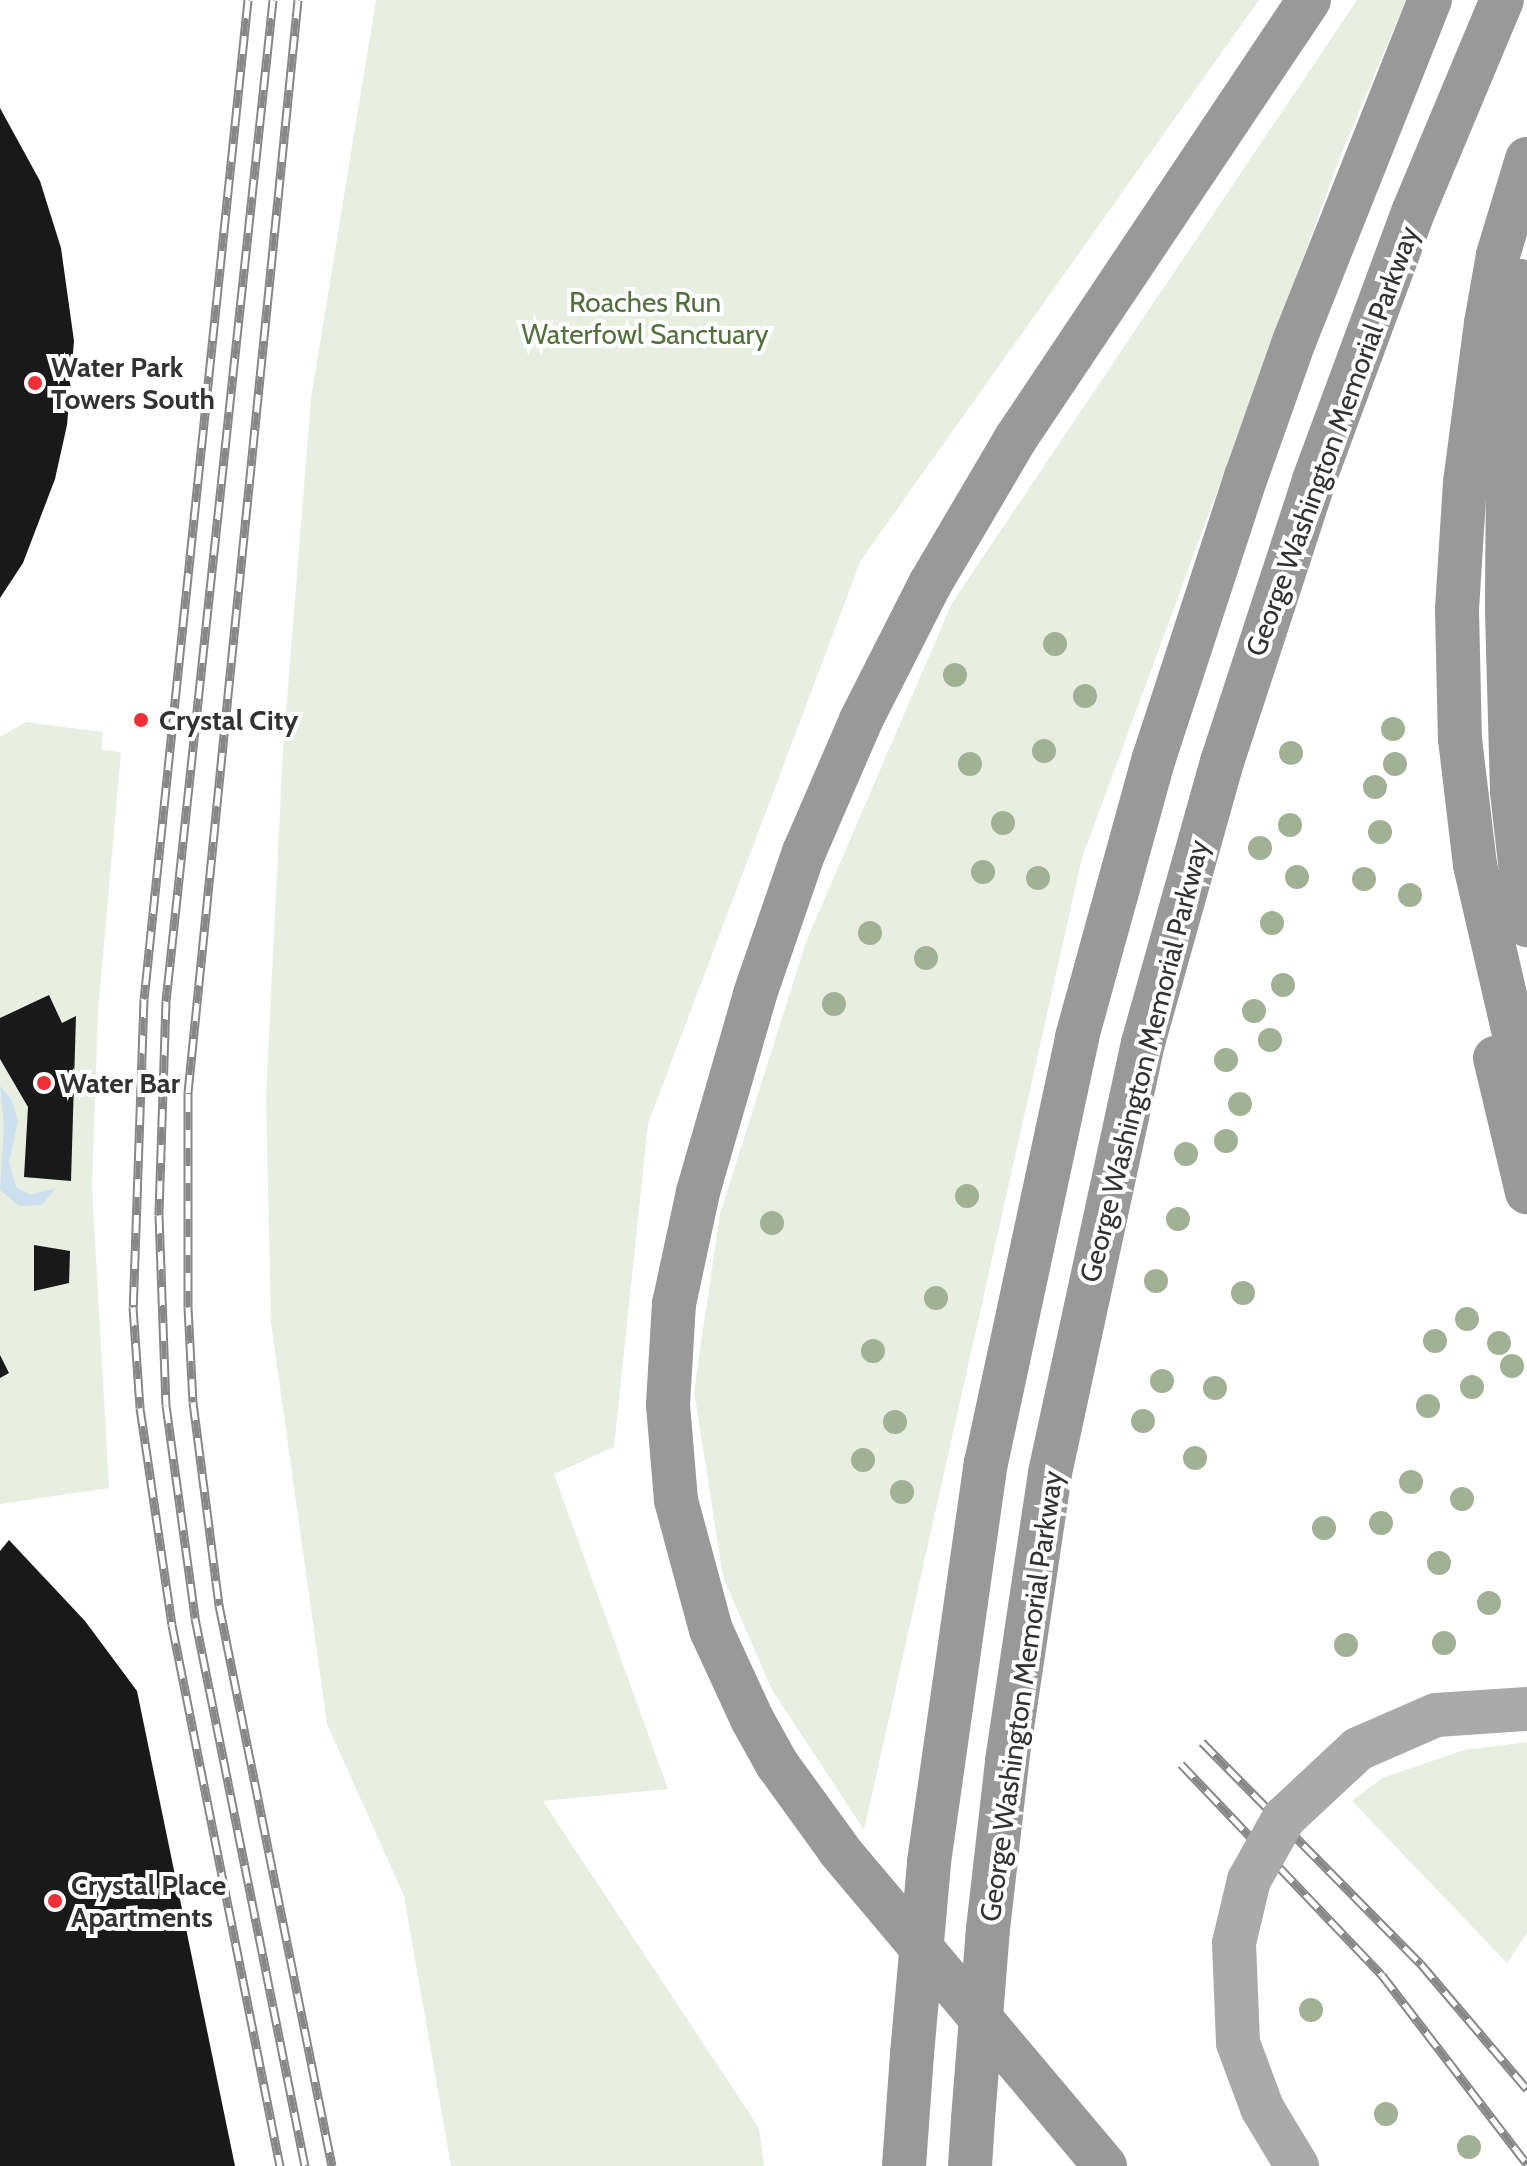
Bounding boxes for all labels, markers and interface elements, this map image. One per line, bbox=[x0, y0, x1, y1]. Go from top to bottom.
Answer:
street label: George Washington Memorial Parkway bbox=[1238, 222, 1426, 660]
park label: Roaches Run Waterfowl Sanctuary bbox=[521, 285, 769, 351]
place label: Water Park Towers South bbox=[51, 350, 215, 416]
marker: Water Park Towers South bbox=[26, 374, 44, 392]
place label: Crystal City bbox=[159, 703, 298, 737]
marker: Crystal City bbox=[130, 709, 152, 731]
street label: George Washington Memorial Parkway bbox=[1073, 836, 1215, 1286]
place label: Water Bar bbox=[60, 1066, 180, 1100]
marker: Water Bar bbox=[35, 1074, 53, 1092]
street label: George Washington Memorial Parkway bbox=[973, 1468, 1069, 1924]
place label: Crystal Place Apartments bbox=[71, 1868, 226, 1934]
marker: Crystal Place Apartments bbox=[46, 1892, 64, 1910]

